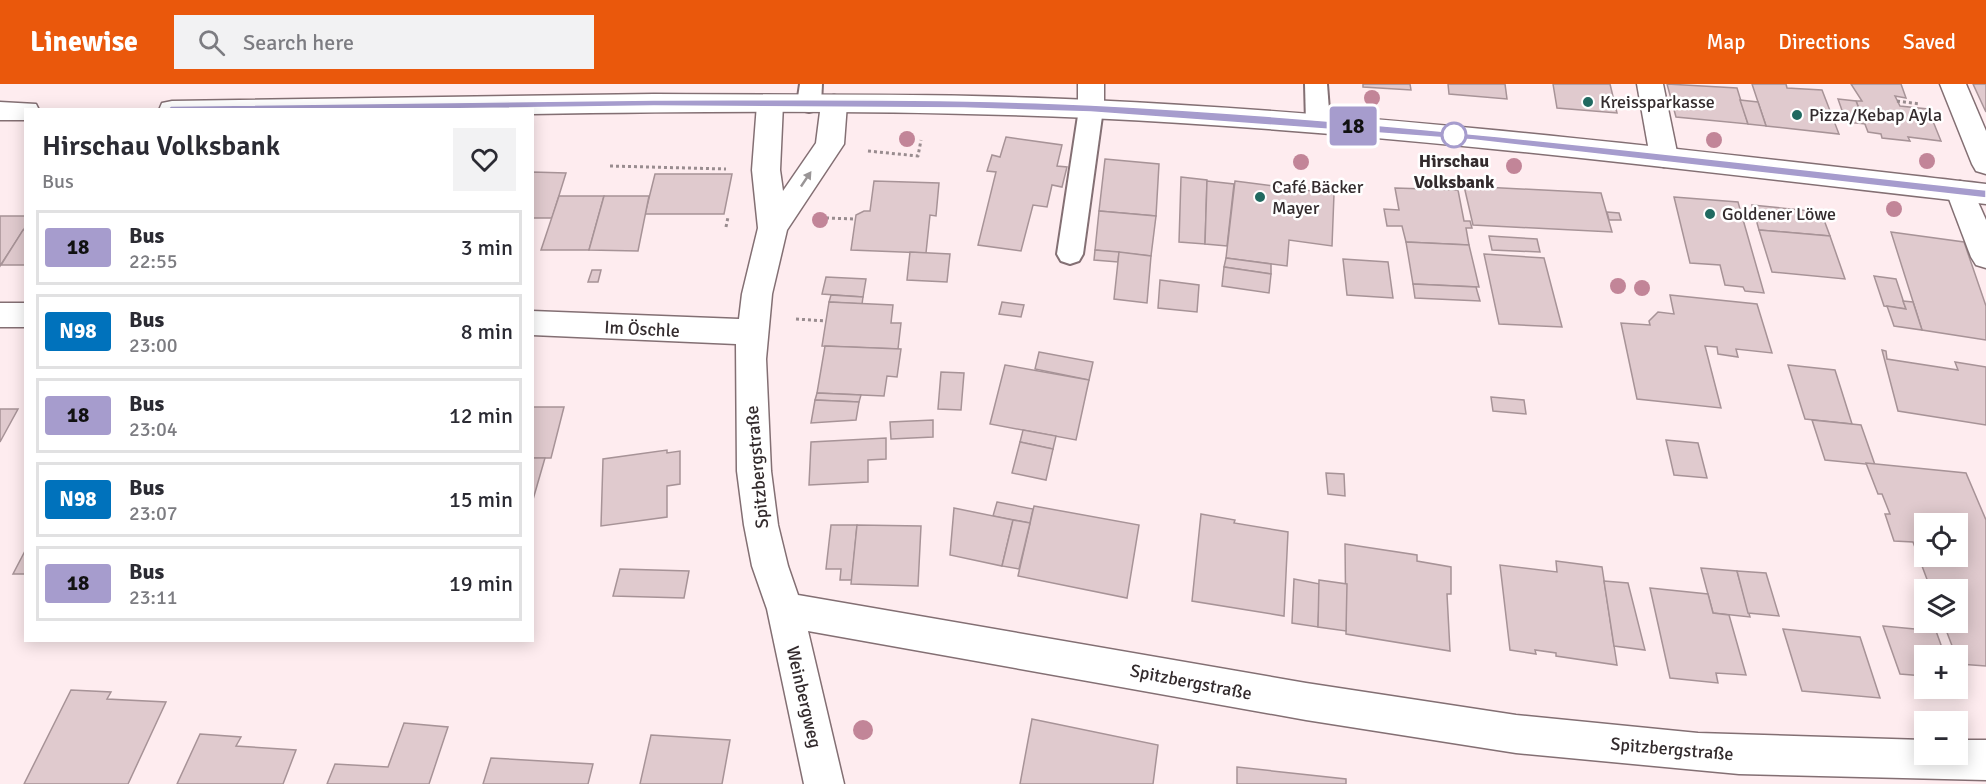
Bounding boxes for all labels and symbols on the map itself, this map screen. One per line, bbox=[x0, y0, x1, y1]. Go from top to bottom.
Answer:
place label: Kreissparkasse bbox=[1600, 91, 1715, 113]
marker: Kreissparkasse bbox=[1581, 95, 1595, 109]
place label: Pizza/Kebap Ayla bbox=[1809, 104, 1942, 126]
line badge: 18 bbox=[1326, 106, 1380, 146]
marker: Pizza/Kebap Ayla bbox=[1790, 108, 1804, 122]
marker: Hirschau Volksbank bbox=[1441, 122, 1467, 148]
place label: Hirschau Volksbank bbox=[1414, 150, 1495, 193]
one-way arrow bbox=[800, 172, 812, 188]
place label: Café Bäcker Mayer bbox=[1272, 176, 1364, 219]
marker: Café Bäcker Mayer bbox=[1253, 190, 1267, 204]
place label: Goldener Löwe bbox=[1722, 203, 1836, 225]
marker: Goldener Löwe bbox=[1703, 207, 1717, 221]
street label: Im Öschle bbox=[604, 316, 680, 342]
street label: Spitzbergstraße bbox=[741, 405, 773, 529]
street label: Weinbergweg bbox=[782, 644, 826, 750]
street label: Spitzbergstraße bbox=[1128, 659, 1254, 705]
street label: Spitzbergstraße bbox=[1610, 733, 1734, 765]

